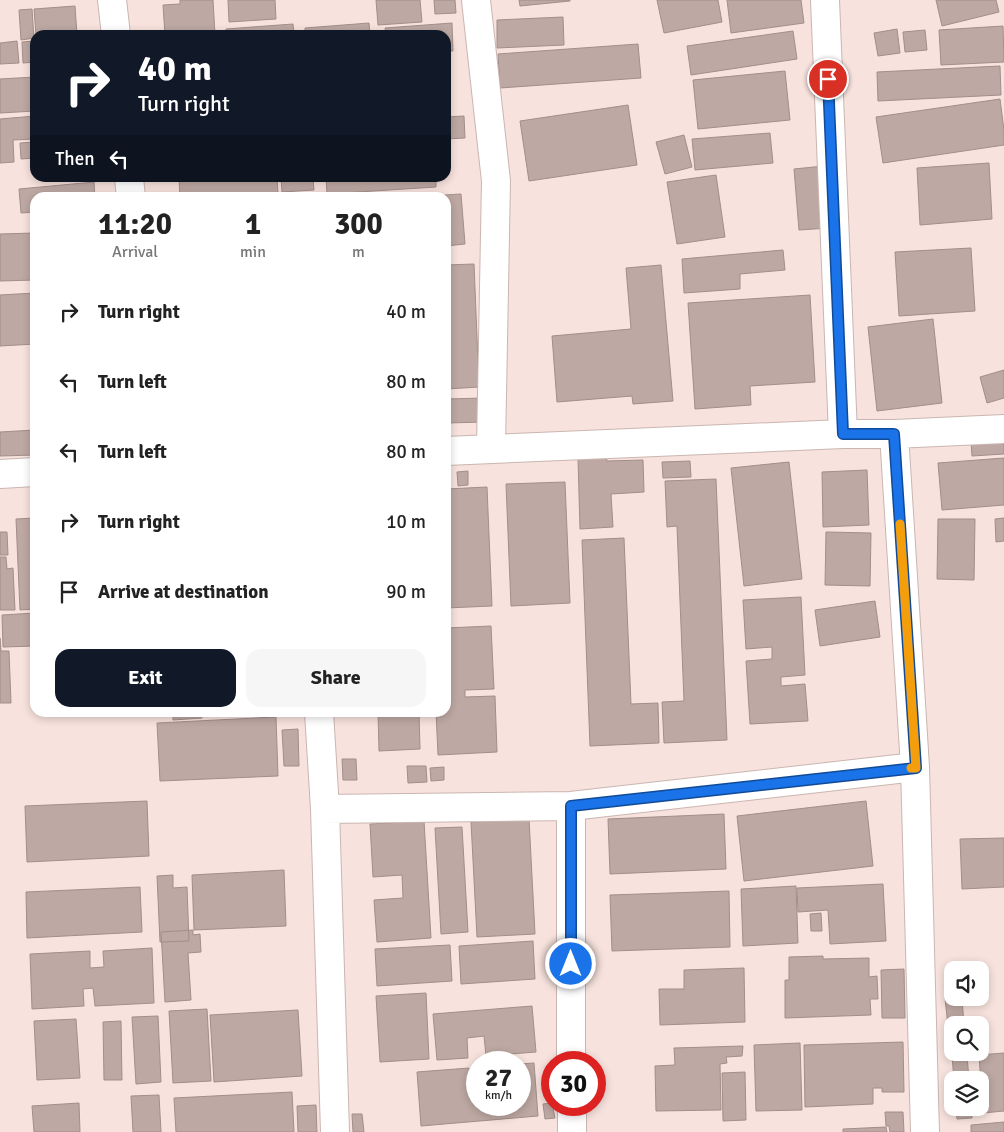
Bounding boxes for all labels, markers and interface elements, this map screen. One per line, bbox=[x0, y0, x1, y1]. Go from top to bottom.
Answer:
text: 40 m bbox=[138, 47, 212, 90]
icon: right bbox=[55, 50, 120, 115]
pin bbox=[807, 58, 849, 100]
icon: arrive bbox=[814, 65, 842, 93]
text: Turn right bbox=[138, 90, 230, 117]
icon: left bbox=[105, 145, 133, 173]
text: Then bbox=[55, 147, 95, 171]
text: 11:20 bbox=[98, 206, 172, 243]
text: 1 bbox=[245, 206, 261, 243]
text: 300 bbox=[334, 206, 383, 243]
text: Arrival bbox=[112, 242, 158, 262]
text: min bbox=[240, 242, 266, 262]
text: m bbox=[352, 242, 365, 262]
icon: right bbox=[55, 298, 83, 326]
text: Turn right bbox=[98, 300, 180, 324]
text: 40 m bbox=[386, 300, 426, 324]
icon: left bbox=[55, 368, 83, 396]
text: Turn left bbox=[98, 370, 167, 394]
text: 80 m bbox=[386, 370, 426, 394]
icon: left bbox=[55, 438, 83, 466]
text: Turn left bbox=[98, 440, 167, 464]
text: 80 m bbox=[386, 440, 426, 464]
icon: right bbox=[55, 508, 83, 536]
text: Turn right bbox=[98, 510, 180, 534]
text: 10 m bbox=[386, 510, 426, 534]
icon: arrive bbox=[55, 578, 83, 606]
text: Arrive at destination bbox=[98, 580, 269, 604]
text: 90 m bbox=[386, 580, 426, 604]
button: Exit bbox=[55, 649, 236, 707]
button: Share bbox=[246, 649, 426, 707]
position arrow bbox=[544, 937, 596, 989]
map controls bbox=[944, 961, 989, 1116]
button: sound bbox=[944, 961, 989, 1006]
button: search bbox=[944, 1016, 989, 1061]
speed limit sign: 30 bbox=[541, 1051, 606, 1116]
text: 27 bbox=[485, 1062, 512, 1093]
button: layers bbox=[944, 1071, 989, 1116]
text: km/h bbox=[485, 1088, 512, 1103]

